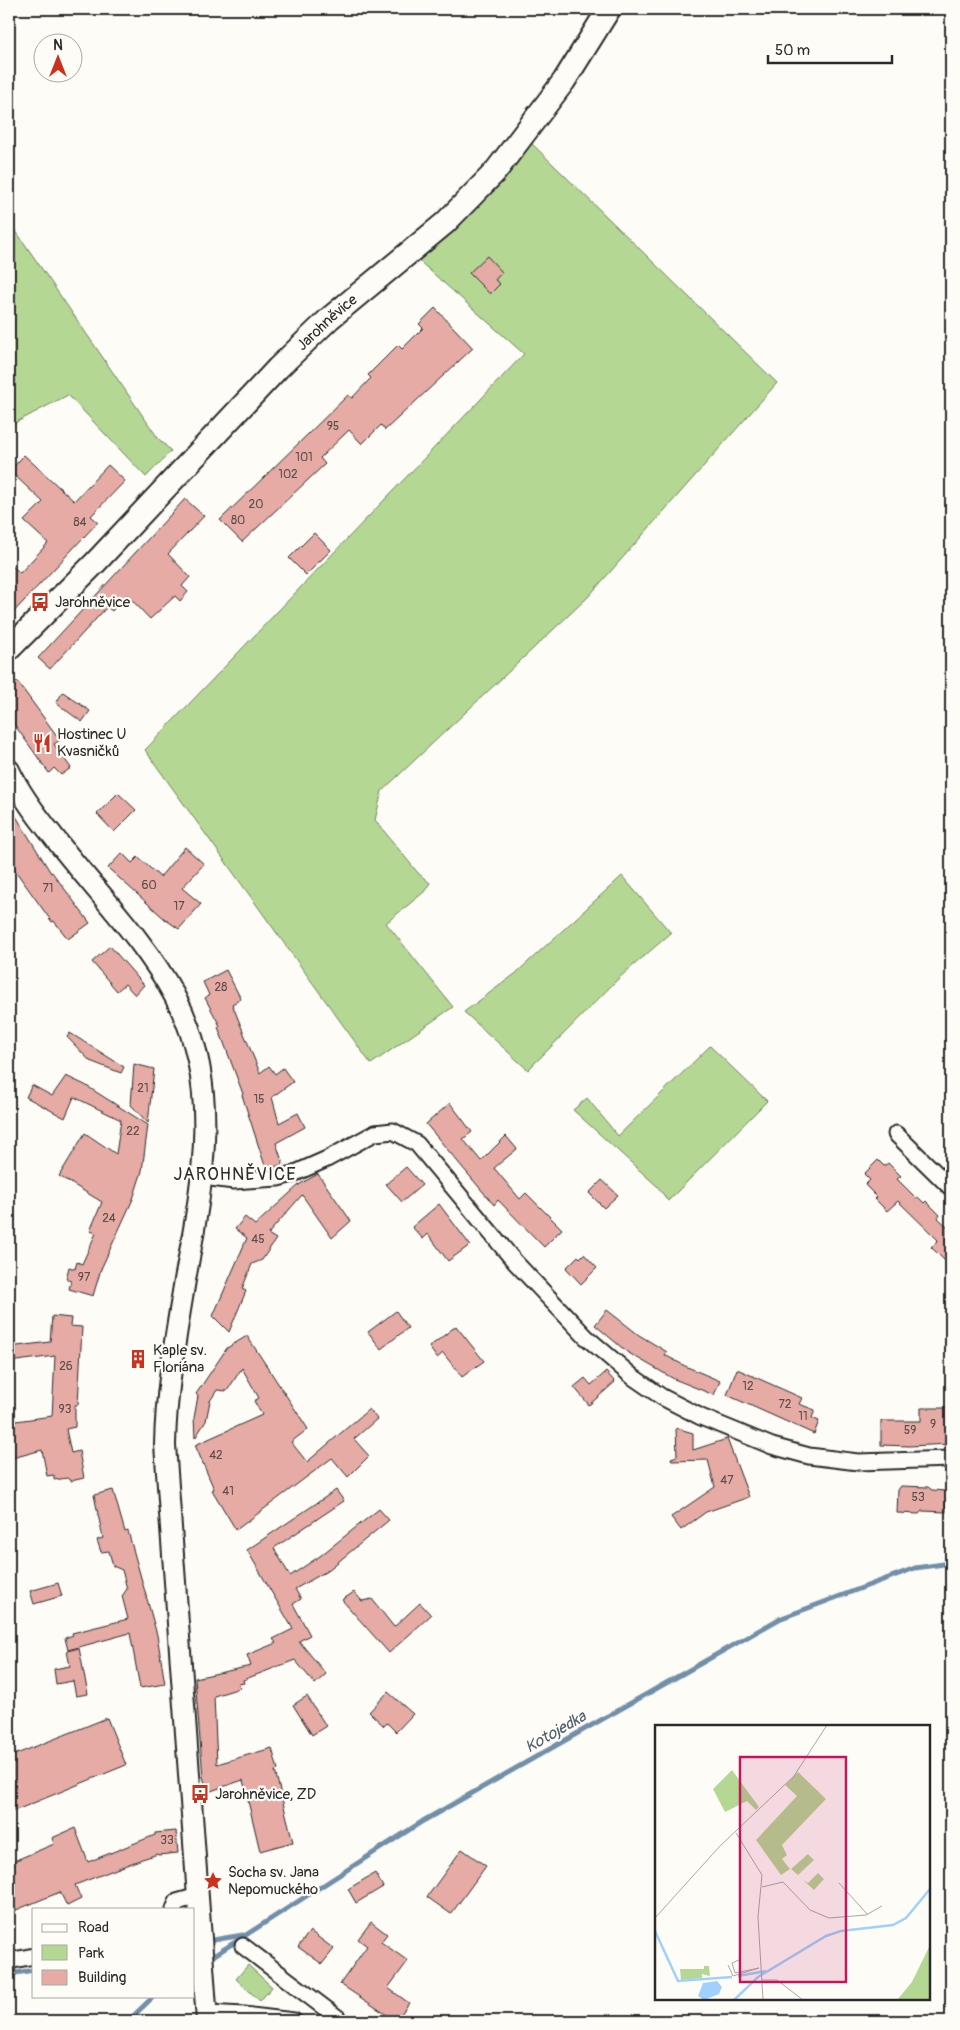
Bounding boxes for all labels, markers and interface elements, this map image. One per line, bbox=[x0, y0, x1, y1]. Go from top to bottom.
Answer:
north arrow bbox=[32, 32, 82, 82]
scale bar bbox=[768, 32, 891, 64]
text: N bbox=[53, 37, 63, 54]
text: 50 m bbox=[775, 41, 810, 60]
street label: Jarohněvice bbox=[293, 290, 362, 355]
house number: 95 bbox=[327, 419, 339, 434]
house number: 101 bbox=[295, 450, 313, 465]
house number: 102 bbox=[278, 467, 298, 482]
house number: 20 bbox=[249, 497, 263, 512]
house number: 80 bbox=[231, 513, 245, 528]
house number: 84 bbox=[73, 515, 87, 530]
bus stop icon: Jarohněvice bbox=[29, 591, 51, 613]
place label: Jarohněvice bbox=[55, 593, 131, 612]
place label: Hostinec U Kvasničků bbox=[57, 725, 127, 761]
restaurant icon: Hostinec U Kvasničků bbox=[31, 732, 53, 754]
house number: 60 bbox=[141, 878, 157, 893]
house number: 71 bbox=[42, 881, 54, 896]
house number: 17 bbox=[173, 899, 185, 914]
house number: 28 bbox=[215, 980, 227, 995]
house number: 21 bbox=[137, 1081, 149, 1096]
house number: 15 bbox=[253, 1092, 265, 1107]
house number: 22 bbox=[126, 1124, 140, 1139]
district label: JAROHNĚVICE bbox=[173, 1163, 297, 1186]
house number: 24 bbox=[102, 1211, 116, 1226]
house number: 45 bbox=[251, 1232, 265, 1247]
house number: 97 bbox=[78, 1270, 91, 1285]
place label: Kaple sv. Floriána bbox=[153, 1341, 207, 1377]
building icon: Kaple sv. Floriána bbox=[127, 1348, 149, 1370]
house number: 26 bbox=[59, 1359, 73, 1374]
house number: 12 bbox=[742, 1379, 754, 1394]
house number: 72 bbox=[778, 1397, 792, 1412]
house number: 93 bbox=[59, 1402, 72, 1417]
house number: 11 bbox=[798, 1409, 808, 1424]
house number: 9 bbox=[930, 1417, 936, 1432]
house number: 59 bbox=[904, 1423, 916, 1438]
house number: 42 bbox=[209, 1448, 223, 1463]
house number: 47 bbox=[720, 1473, 734, 1488]
house number: 41 bbox=[222, 1484, 234, 1499]
house number: 53 bbox=[911, 1490, 925, 1505]
water label: Kotojedka bbox=[522, 1706, 591, 1757]
inset map bbox=[655, 1725, 930, 2000]
bus stop icon: Jarohněvice, ZD bbox=[189, 1783, 211, 1805]
place label: Jarohněvice, ZD bbox=[215, 1785, 316, 1804]
house number: 33 bbox=[160, 1833, 174, 1848]
place label: Socha sv. Jana Nepomuckého bbox=[228, 1863, 319, 1899]
place icon: Socha sv. Jana Nepomuckého bbox=[202, 1870, 224, 1892]
legend bbox=[32, 1908, 195, 1998]
text: Road bbox=[78, 1918, 109, 1937]
text: Park bbox=[78, 1944, 105, 1963]
text: Building bbox=[78, 1968, 126, 1987]

